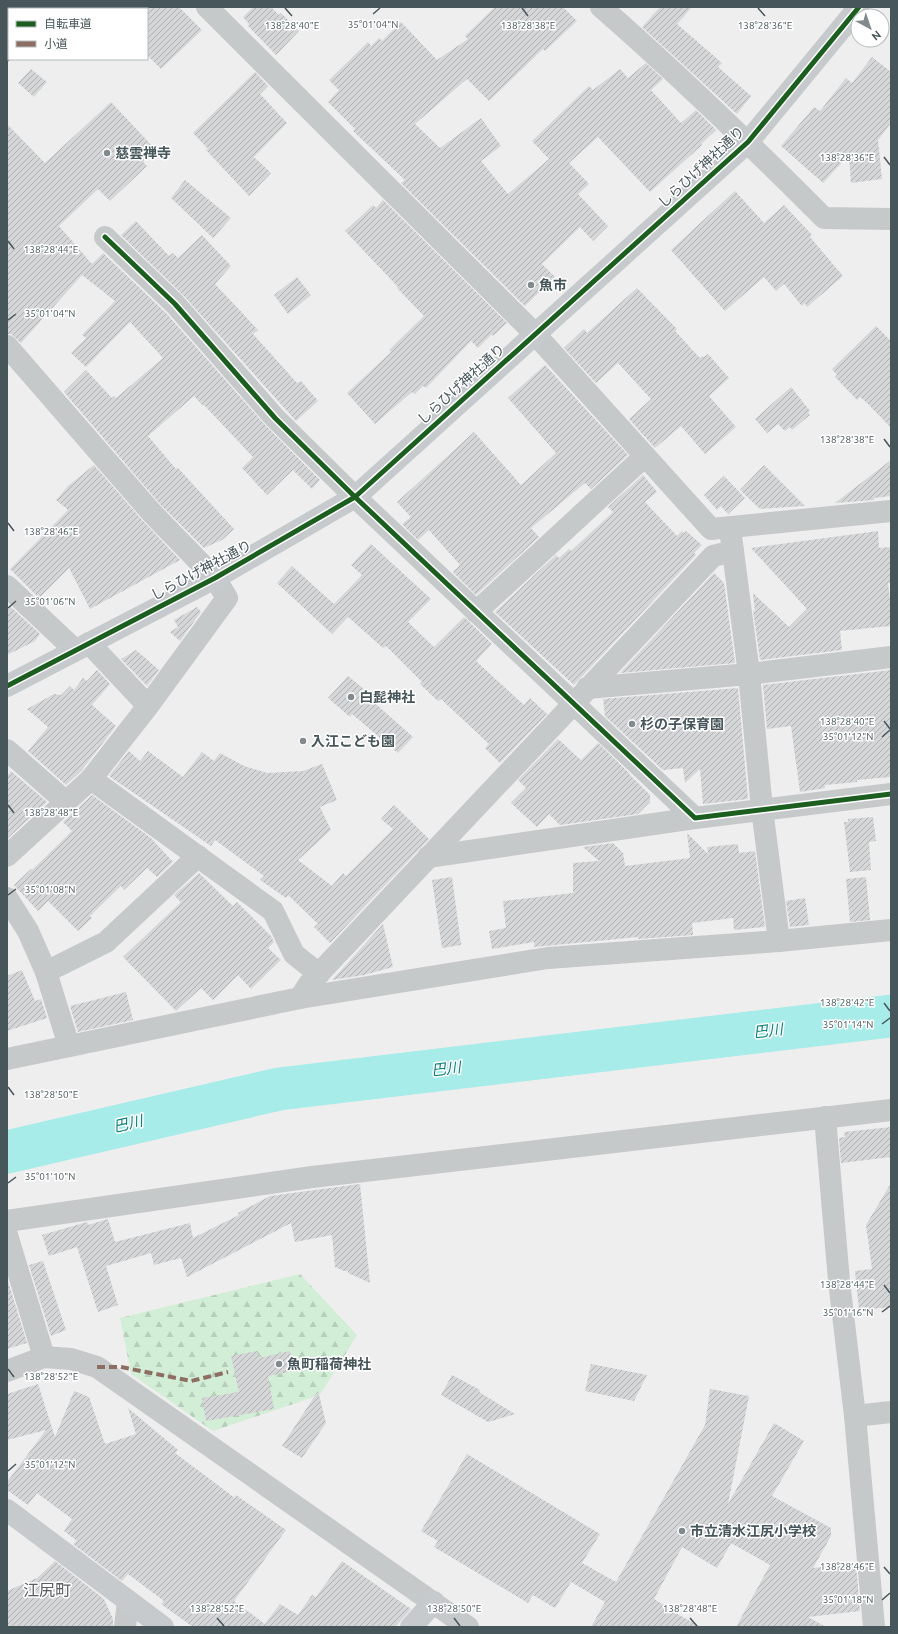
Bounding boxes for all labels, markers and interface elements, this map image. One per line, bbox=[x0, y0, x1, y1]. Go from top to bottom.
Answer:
legend bbox=[8, 8, 148, 60]
north arrow bbox=[850, 8, 890, 48]
text: 自転車道 bbox=[44, 17, 92, 30]
text: 35°01'04"N bbox=[348, 19, 398, 30]
text: 138°28'40"E bbox=[265, 20, 320, 31]
text: 138°28'38"E bbox=[501, 20, 556, 31]
text: 138°28'36"E bbox=[738, 20, 793, 31]
text: N bbox=[869, 28, 883, 43]
text: 小道 bbox=[44, 37, 68, 50]
street label: しらひげ神社通り bbox=[655, 123, 747, 211]
place label: 慈雲禅寺 bbox=[115, 145, 171, 161]
marker: 慈雲禅寺 bbox=[102, 148, 112, 158]
text: 138°28'36"E bbox=[820, 152, 875, 163]
text: 138°28'44"E bbox=[24, 244, 79, 255]
place label: 魚市 bbox=[539, 277, 567, 293]
marker: 魚市 bbox=[526, 280, 536, 290]
text: 35°01'04"N bbox=[25, 308, 75, 319]
street label: しらひげ神社通り bbox=[414, 341, 508, 427]
text: 138°28'38"E bbox=[820, 434, 875, 445]
text: 138°28'46"E bbox=[24, 526, 79, 537]
street label: しらひげ神社通り bbox=[148, 537, 254, 603]
text: 35°01'06"N bbox=[25, 596, 75, 607]
place label: 白髭神社 bbox=[359, 689, 415, 705]
marker: 白髭神社 bbox=[346, 692, 356, 702]
place label: 杉の子保育園 bbox=[640, 716, 724, 732]
text: 138°28'40"E bbox=[820, 716, 875, 727]
marker: 杉の子保育園 bbox=[627, 719, 637, 729]
text: 35°01'12"N bbox=[823, 731, 873, 742]
place label: 入江こども園 bbox=[311, 733, 395, 749]
marker: 入江こども園 bbox=[298, 736, 308, 746]
text: 138°28'48"E bbox=[24, 807, 79, 818]
text: 35°01'08"N bbox=[25, 884, 75, 895]
text: 138°28'42"E bbox=[820, 997, 875, 1008]
text: 35°01'14"N bbox=[823, 1019, 873, 1030]
water label: 巴川 bbox=[752, 1020, 786, 1041]
water label: 巴川 bbox=[430, 1058, 464, 1079]
text: 138°28'50"E bbox=[24, 1089, 79, 1100]
water label: 巴川 bbox=[111, 1111, 146, 1135]
text: 35°01'10"N bbox=[25, 1171, 75, 1182]
text: 138°28'44"E bbox=[820, 1279, 875, 1290]
text: 35°01'16"N bbox=[823, 1307, 873, 1318]
place label: 魚町稲荷神社 bbox=[287, 1356, 371, 1372]
marker: 魚町稲荷神社 bbox=[274, 1359, 284, 1369]
text: 138°28'52"E bbox=[24, 1371, 79, 1382]
text: 35°01'12"N bbox=[25, 1459, 75, 1470]
place label: 市立清水江尻小学校 bbox=[690, 1523, 816, 1539]
marker: 市立清水江尻小学校 bbox=[677, 1526, 687, 1536]
text: 138°28'46"E bbox=[820, 1561, 875, 1572]
district label: 江尻町 bbox=[23, 1581, 71, 1599]
text: 35°01'18"N bbox=[823, 1594, 873, 1605]
text: 138°28'52"E bbox=[190, 1603, 245, 1614]
text: 138°28'50"E bbox=[427, 1603, 482, 1614]
text: 138°28'48"E bbox=[663, 1603, 718, 1614]

